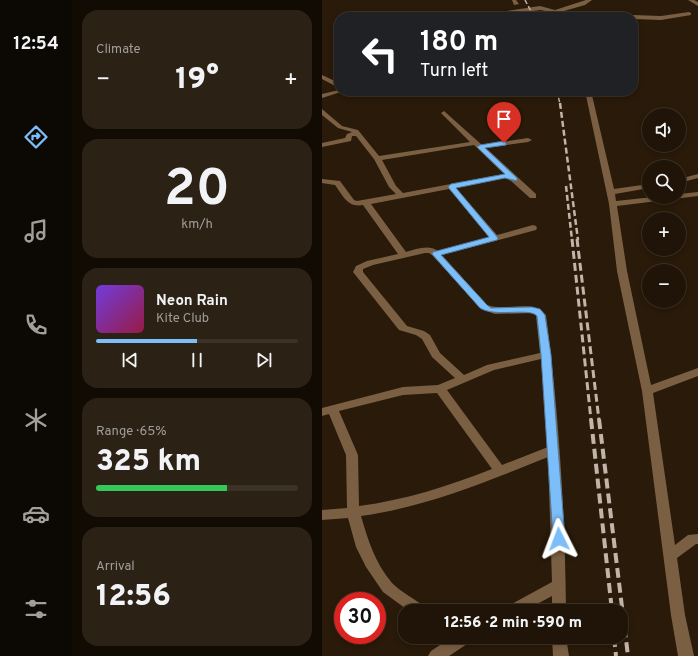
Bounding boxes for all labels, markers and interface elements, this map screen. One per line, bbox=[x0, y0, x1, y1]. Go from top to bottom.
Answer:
text: 180 m bbox=[420, 25, 498, 61]
icon: left bbox=[354, 28, 406, 80]
text: 12:54 bbox=[13, 33, 59, 56]
text: Climate bbox=[96, 42, 141, 58]
text: Turn left bbox=[420, 60, 488, 83]
text: 19° bbox=[175, 62, 219, 99]
text: − bbox=[96, 67, 110, 94]
text: + bbox=[284, 67, 298, 94]
pin bbox=[487, 102, 521, 143]
icon: arrive bbox=[493, 108, 515, 130]
map controls bbox=[642, 108, 686, 308]
button: sound bbox=[642, 108, 686, 152]
icon: directions bbox=[22, 123, 50, 151]
text: 20 bbox=[164, 158, 230, 224]
button: search bbox=[642, 160, 686, 204]
button: + bbox=[642, 212, 686, 256]
icon: music bbox=[22, 217, 50, 245]
text: km/h bbox=[181, 217, 213, 233]
button: − bbox=[642, 264, 686, 308]
text: Neon Rain bbox=[156, 292, 228, 311]
icon: phone bbox=[22, 311, 50, 339]
text: Kite Club bbox=[156, 311, 209, 327]
icon: previous bbox=[119, 349, 141, 371]
icon: pause bbox=[186, 349, 208, 371]
icon: next bbox=[253, 349, 275, 371]
icon: climate bbox=[22, 406, 50, 434]
text: Range · 65% bbox=[96, 424, 167, 440]
text: 325 km bbox=[96, 444, 201, 481]
icon: car bbox=[22, 500, 50, 528]
position arrow bbox=[538, 518, 580, 560]
text: Arrival bbox=[96, 559, 135, 575]
text: 12:56 bbox=[96, 579, 171, 616]
speed limit sign: 30 bbox=[334, 592, 386, 644]
icon: filters bbox=[22, 595, 50, 623]
text: 12:56 · 2 min · 590 m bbox=[444, 614, 582, 633]

